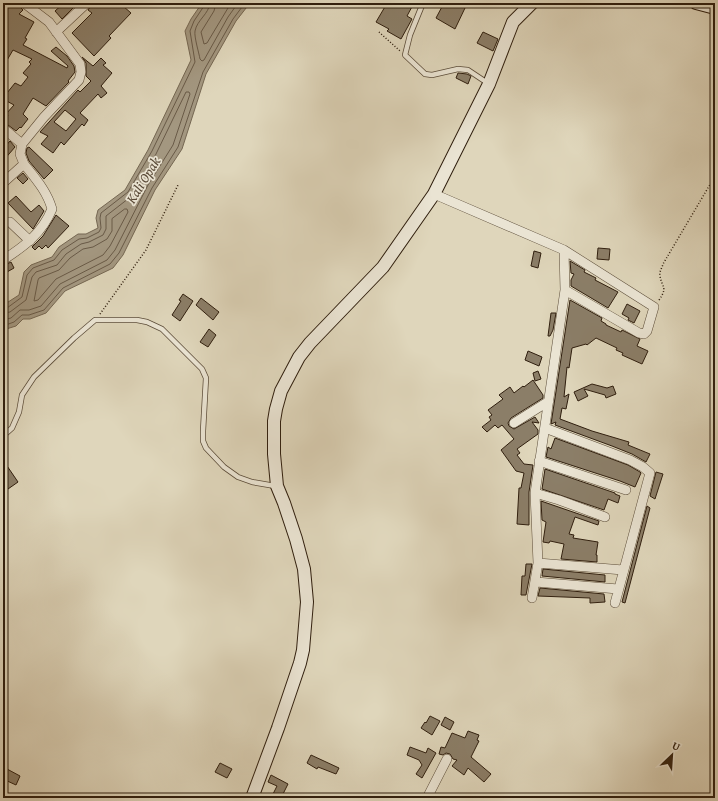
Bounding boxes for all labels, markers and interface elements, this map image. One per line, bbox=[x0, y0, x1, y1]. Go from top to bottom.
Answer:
water label: Kali Opak bbox=[120, 152, 165, 208]
north arrow bbox=[652, 735, 692, 775]
text: U bbox=[669, 737, 683, 755]

